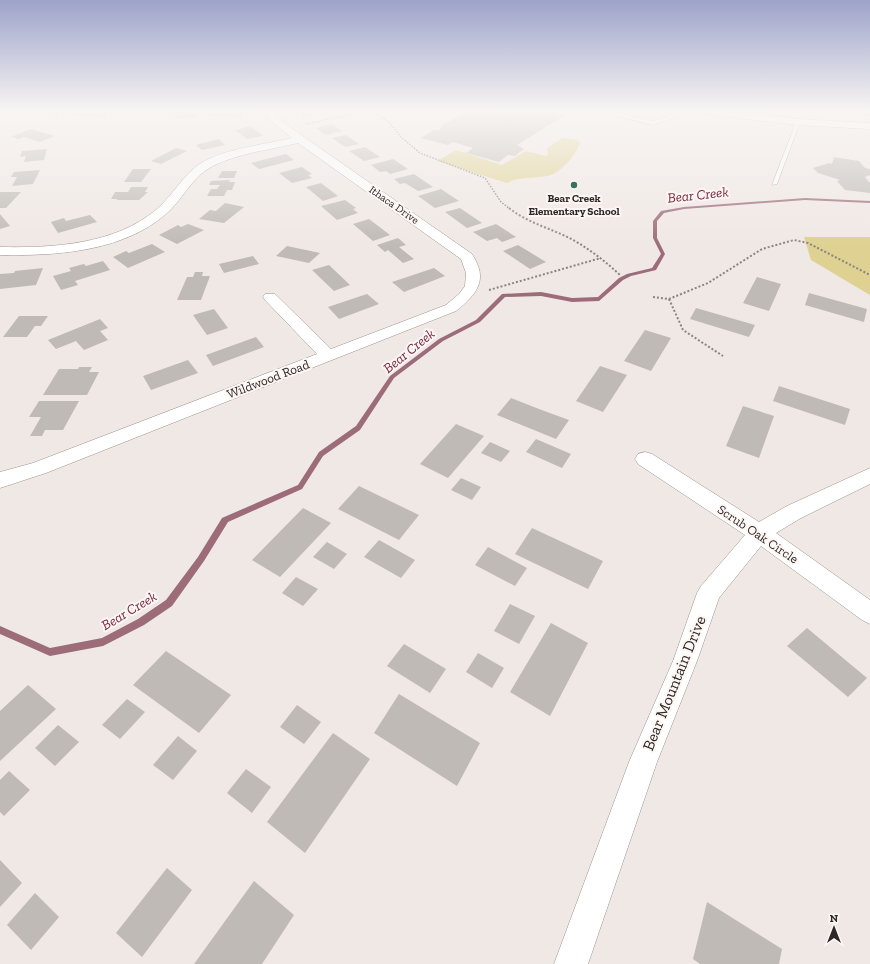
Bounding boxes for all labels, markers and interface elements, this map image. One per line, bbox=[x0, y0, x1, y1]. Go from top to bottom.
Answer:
marker: Bear Creek Elementary School bbox=[569, 180, 579, 190]
street label: Ithaca Drive bbox=[367, 183, 421, 227]
water label: Bear Creek bbox=[667, 183, 729, 207]
place label: Bear Creek Elementary School bbox=[528, 192, 620, 218]
water label: Bear Creek bbox=[380, 325, 438, 377]
street label: Wildwood Road bbox=[225, 356, 311, 402]
street label: Scrub Oak Circle bbox=[715, 501, 801, 567]
water label: Bear Creek bbox=[98, 588, 160, 634]
street label: Bear Mountain Drive bbox=[638, 613, 710, 753]
north arrow bbox=[814, 908, 854, 948]
text: N bbox=[830, 912, 839, 925]

